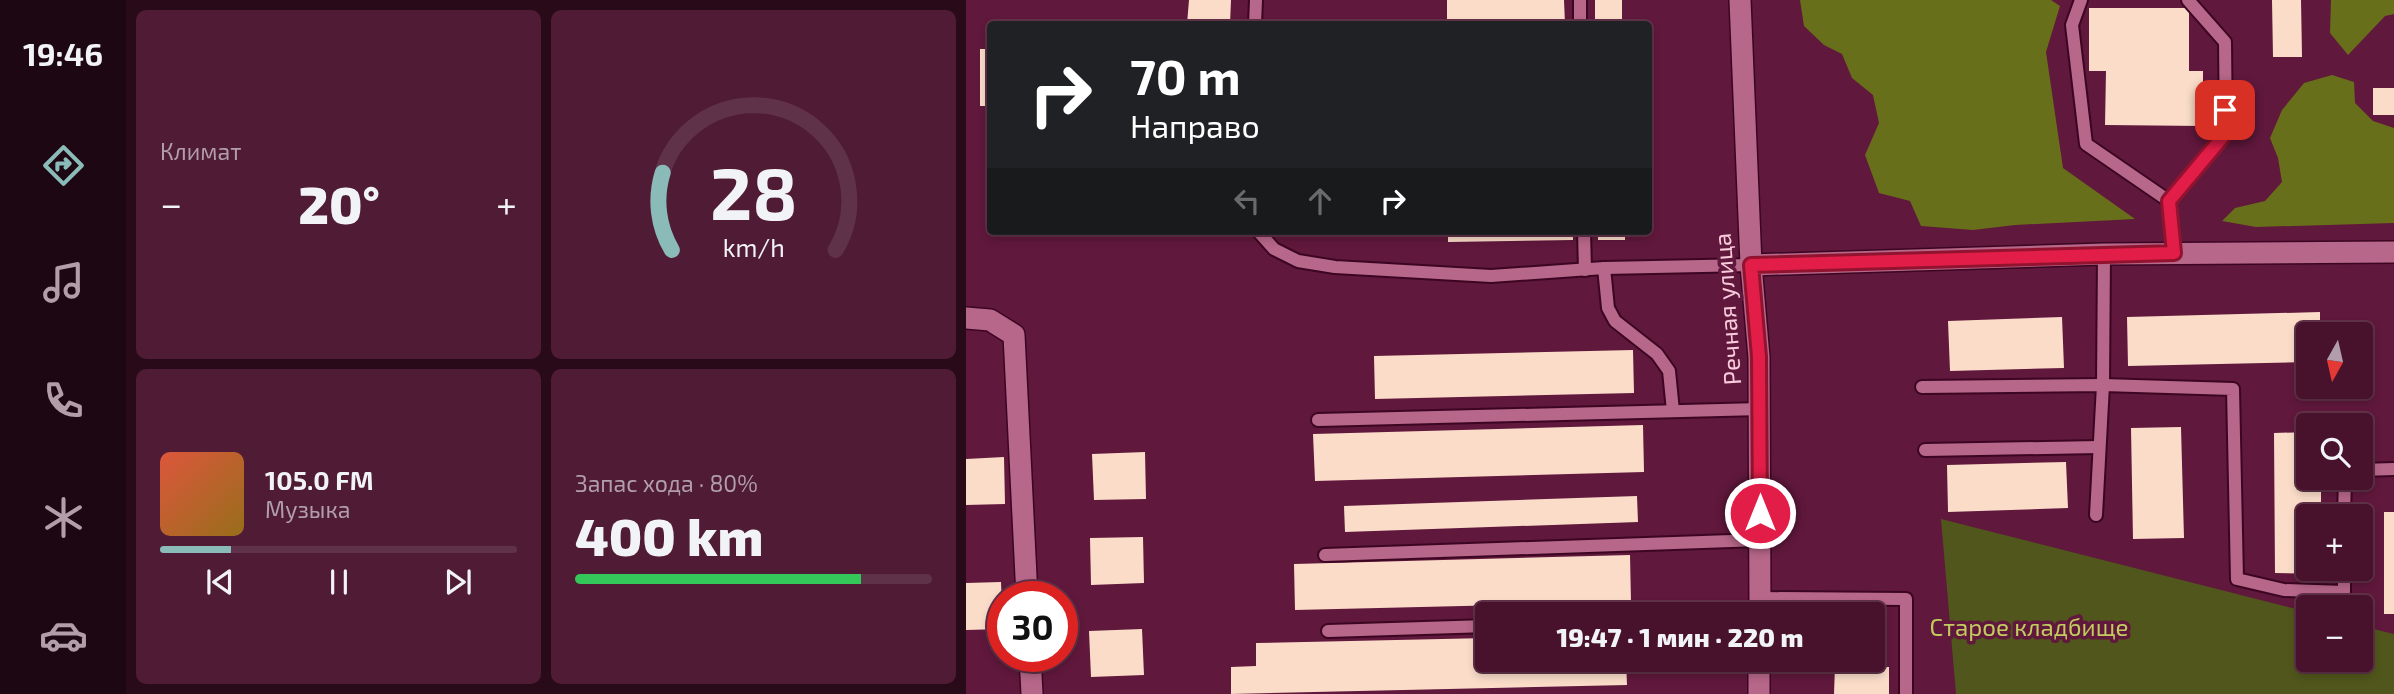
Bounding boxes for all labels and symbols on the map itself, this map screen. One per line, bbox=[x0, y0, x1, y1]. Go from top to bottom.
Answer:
pin bbox=[2195, 80, 2255, 140]
street label: Речная улица bbox=[1707, 232, 1747, 386]
north arrow bbox=[2296, 322, 2373, 399]
position arrow bbox=[1723, 476, 1797, 550]
speed limit sign: 30 bbox=[987, 581, 1078, 672]
park label: Старое кладбище bbox=[1930, 612, 2128, 641]

